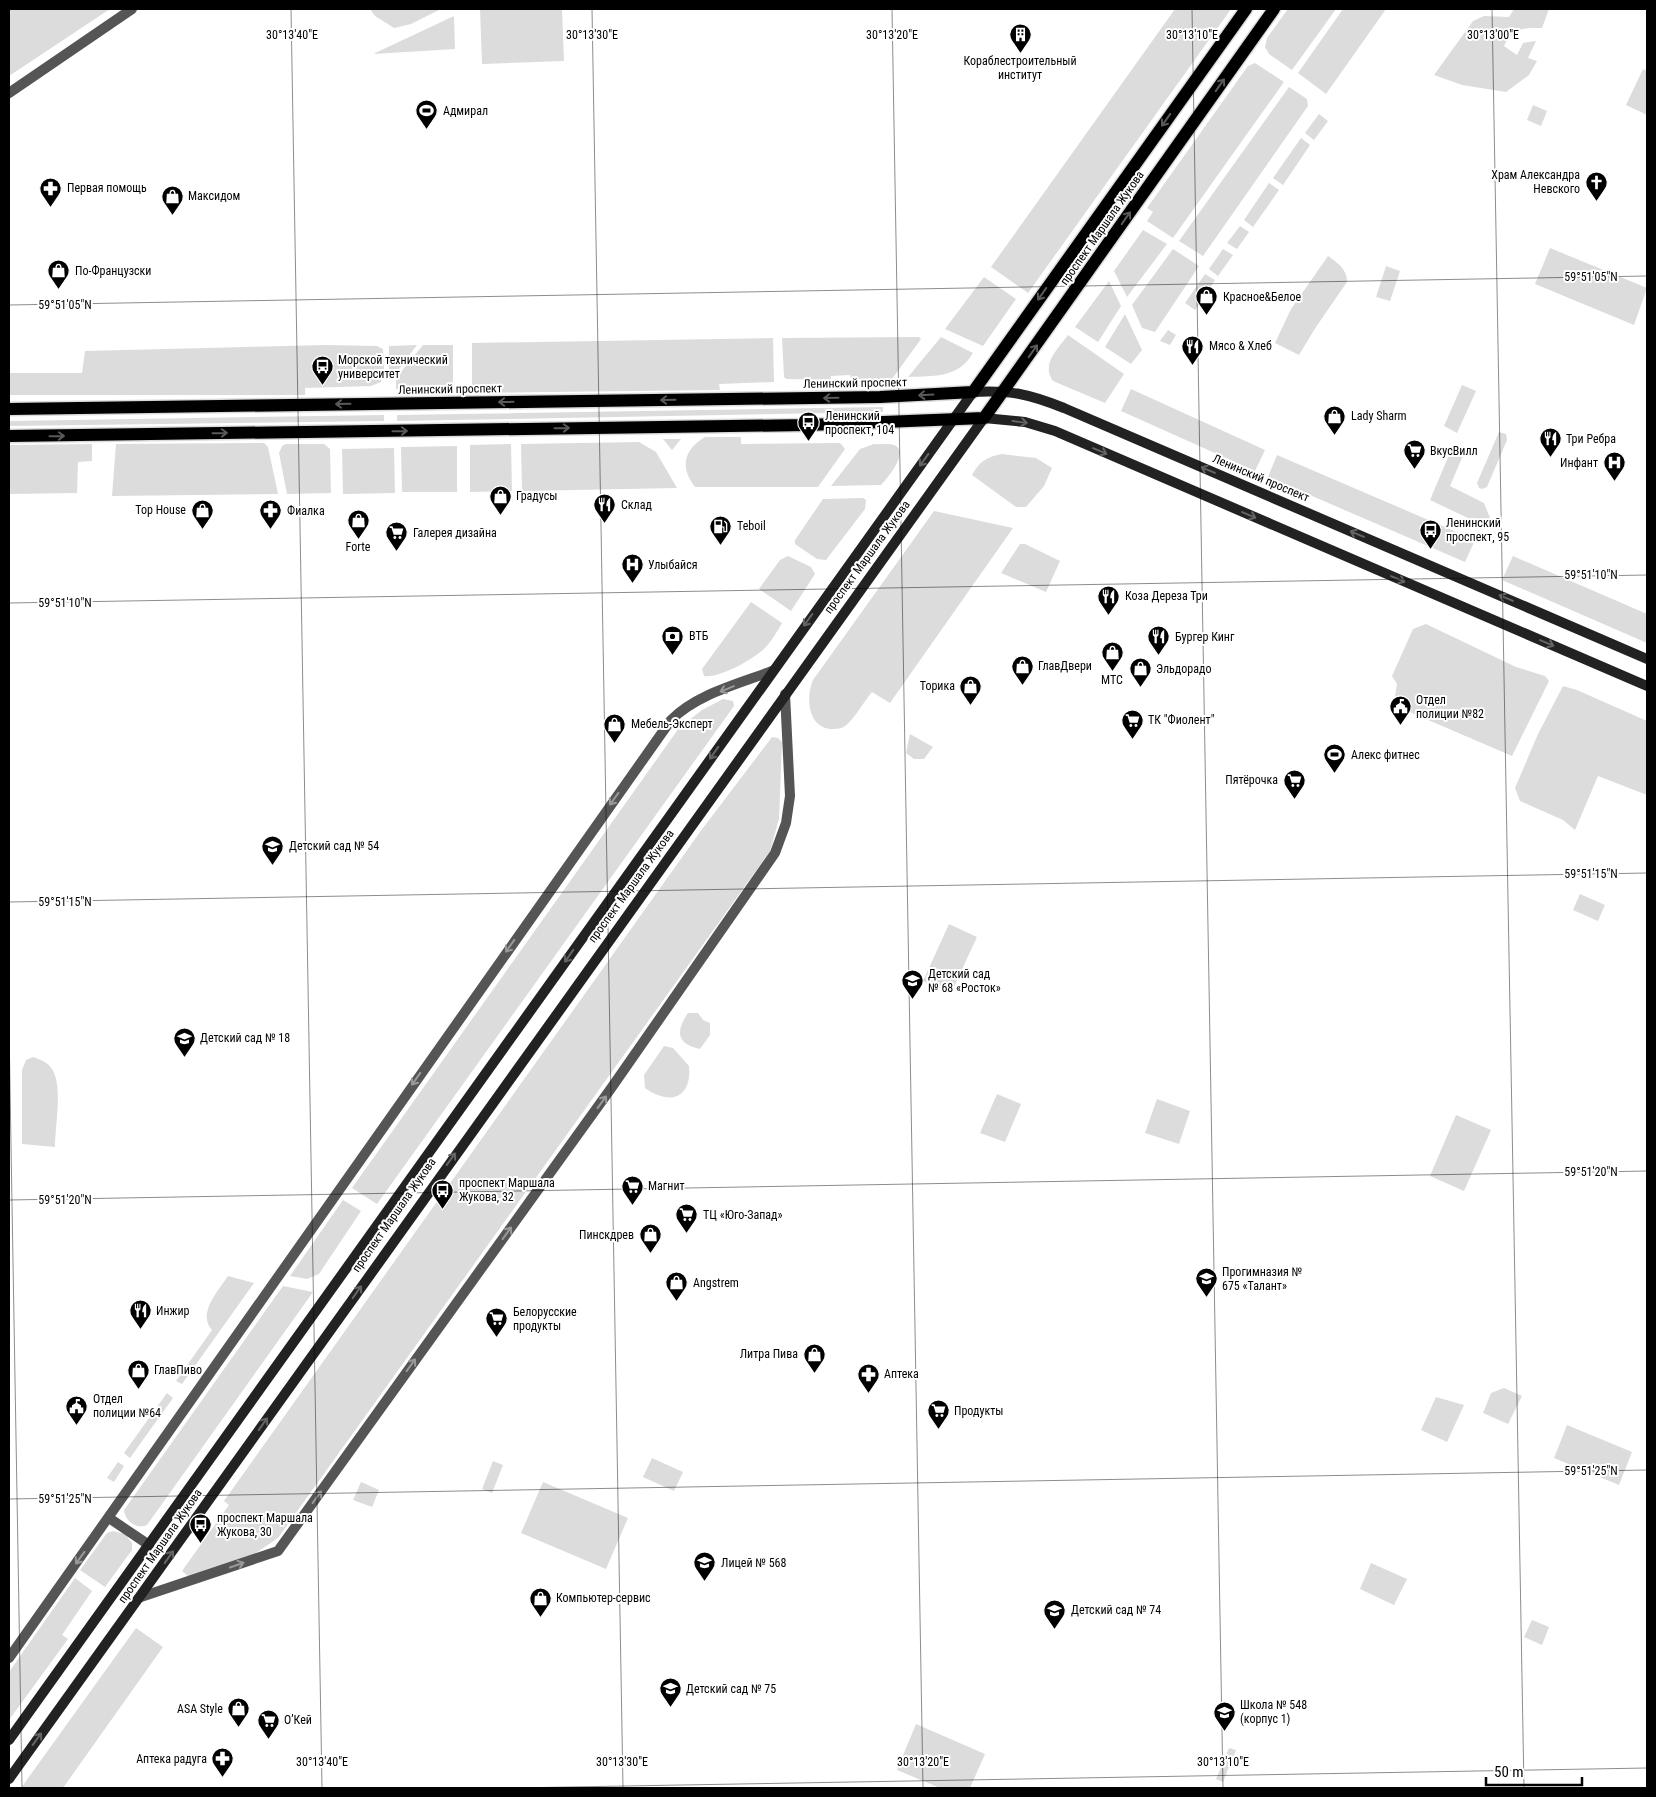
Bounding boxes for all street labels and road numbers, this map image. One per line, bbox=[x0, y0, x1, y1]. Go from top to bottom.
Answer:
street label: проспект Маршала Жукова bbox=[1057, 168, 1147, 288]
street label: Ленинский проспект bbox=[803, 375, 907, 391]
street label: Ленинский проспект bbox=[398, 381, 502, 397]
street label: Ленинский проспект bbox=[1210, 451, 1312, 505]
street label: проспект Маршала Жукова bbox=[821, 498, 913, 616]
street label: проспект Маршала Жукова bbox=[585, 827, 677, 945]
street label: проспект Маршала Жукова bbox=[349, 1155, 439, 1275]
street label: проспект Маршала Жукова bbox=[115, 1486, 205, 1606]

